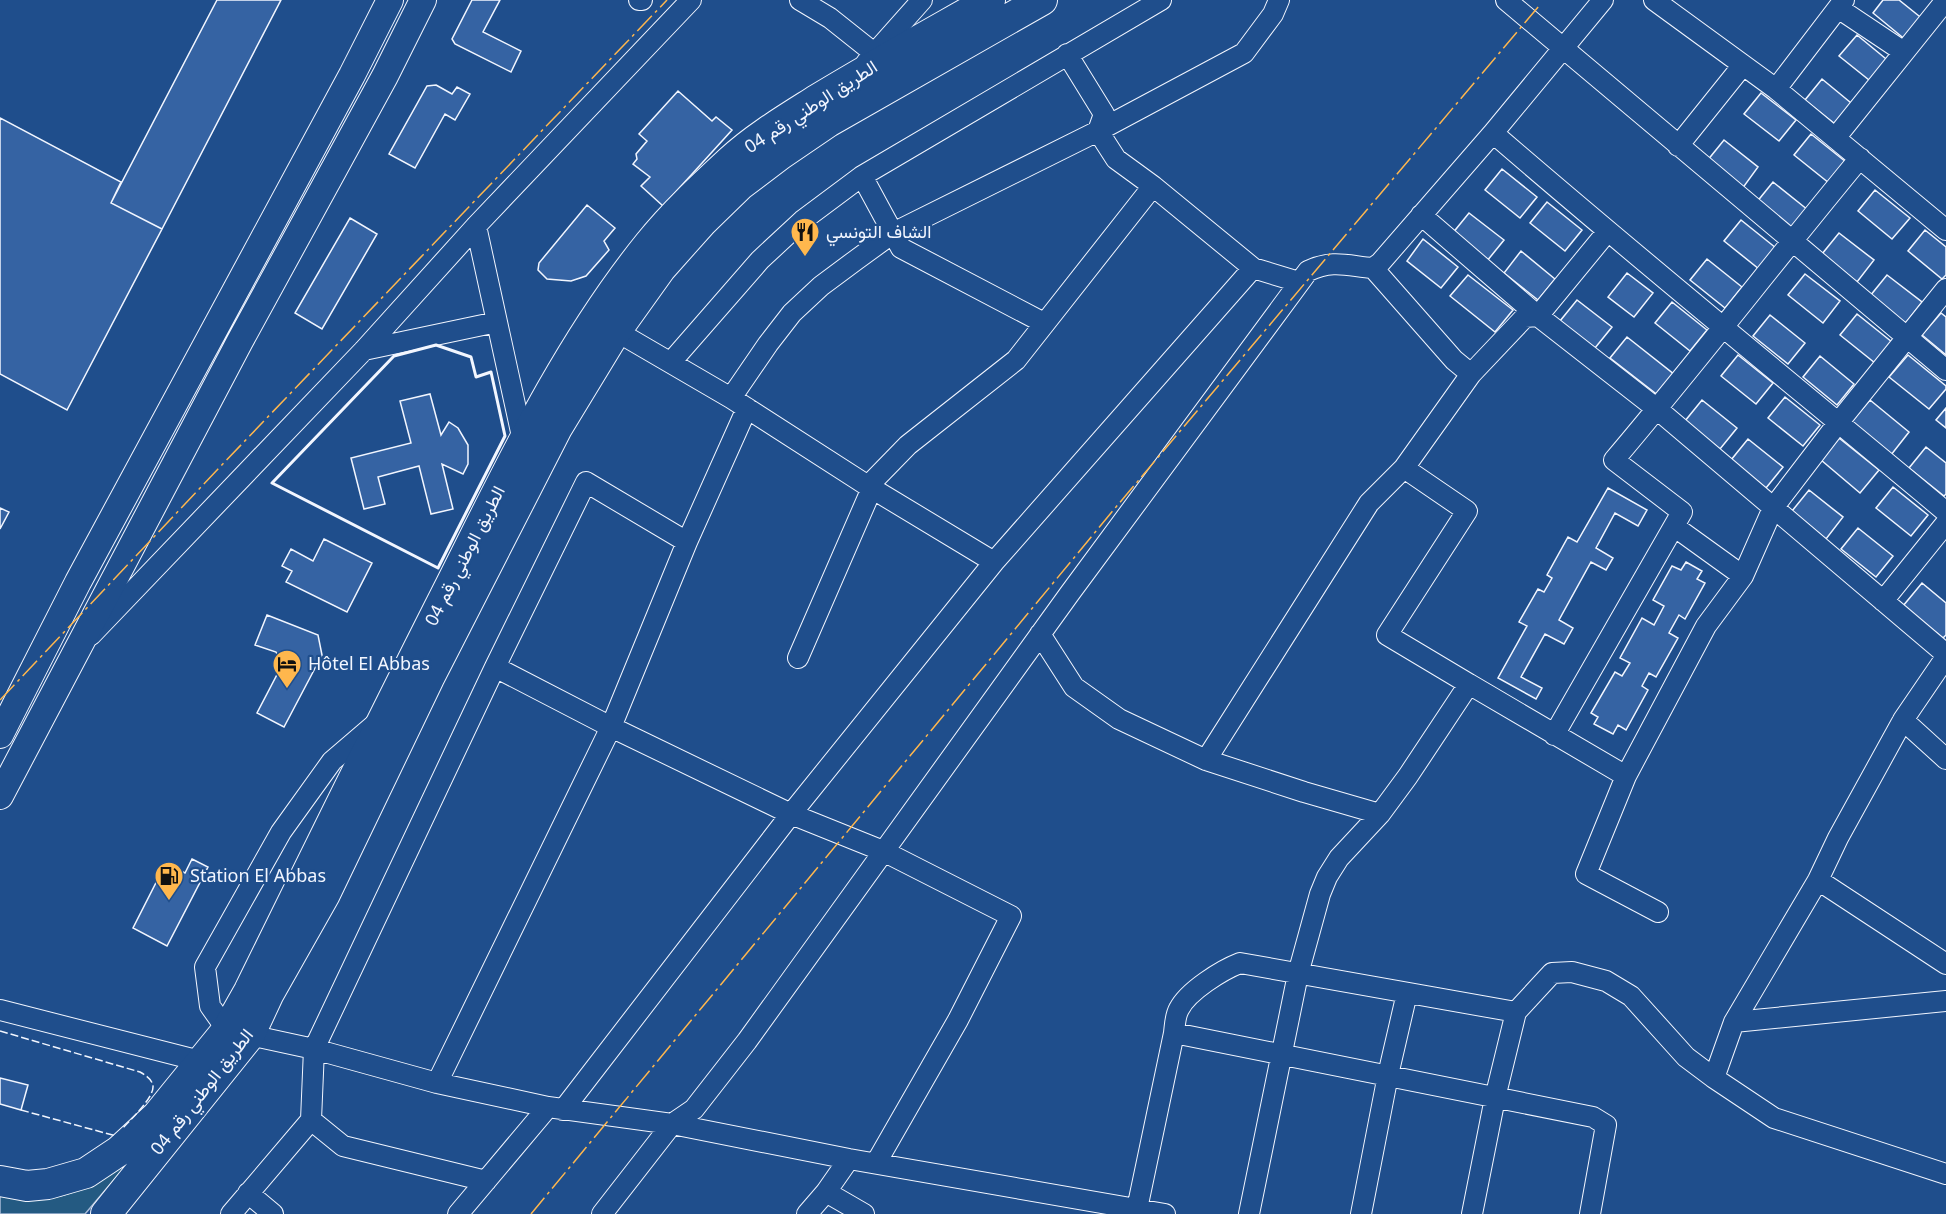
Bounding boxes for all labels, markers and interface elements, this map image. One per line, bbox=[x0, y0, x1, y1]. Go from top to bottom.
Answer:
street label: الطريق الوطني رقم 04 bbox=[739, 54, 884, 162]
restaurant icon: الشاف التونسي bbox=[789, 216, 821, 258]
place label: الشاف التونسي bbox=[826, 219, 931, 247]
street label: الطريق الوطني رقم 04 bbox=[418, 481, 513, 631]
hotel icon: Hôtel El Abbas bbox=[271, 648, 303, 690]
place label: Hôtel El Abbas bbox=[308, 651, 430, 675]
fuel station icon: Station El Abbas bbox=[153, 860, 185, 902]
place label: Station El Abbas bbox=[190, 863, 326, 887]
street label: الطريق الوطني رقم 04 bbox=[144, 1023, 261, 1162]

